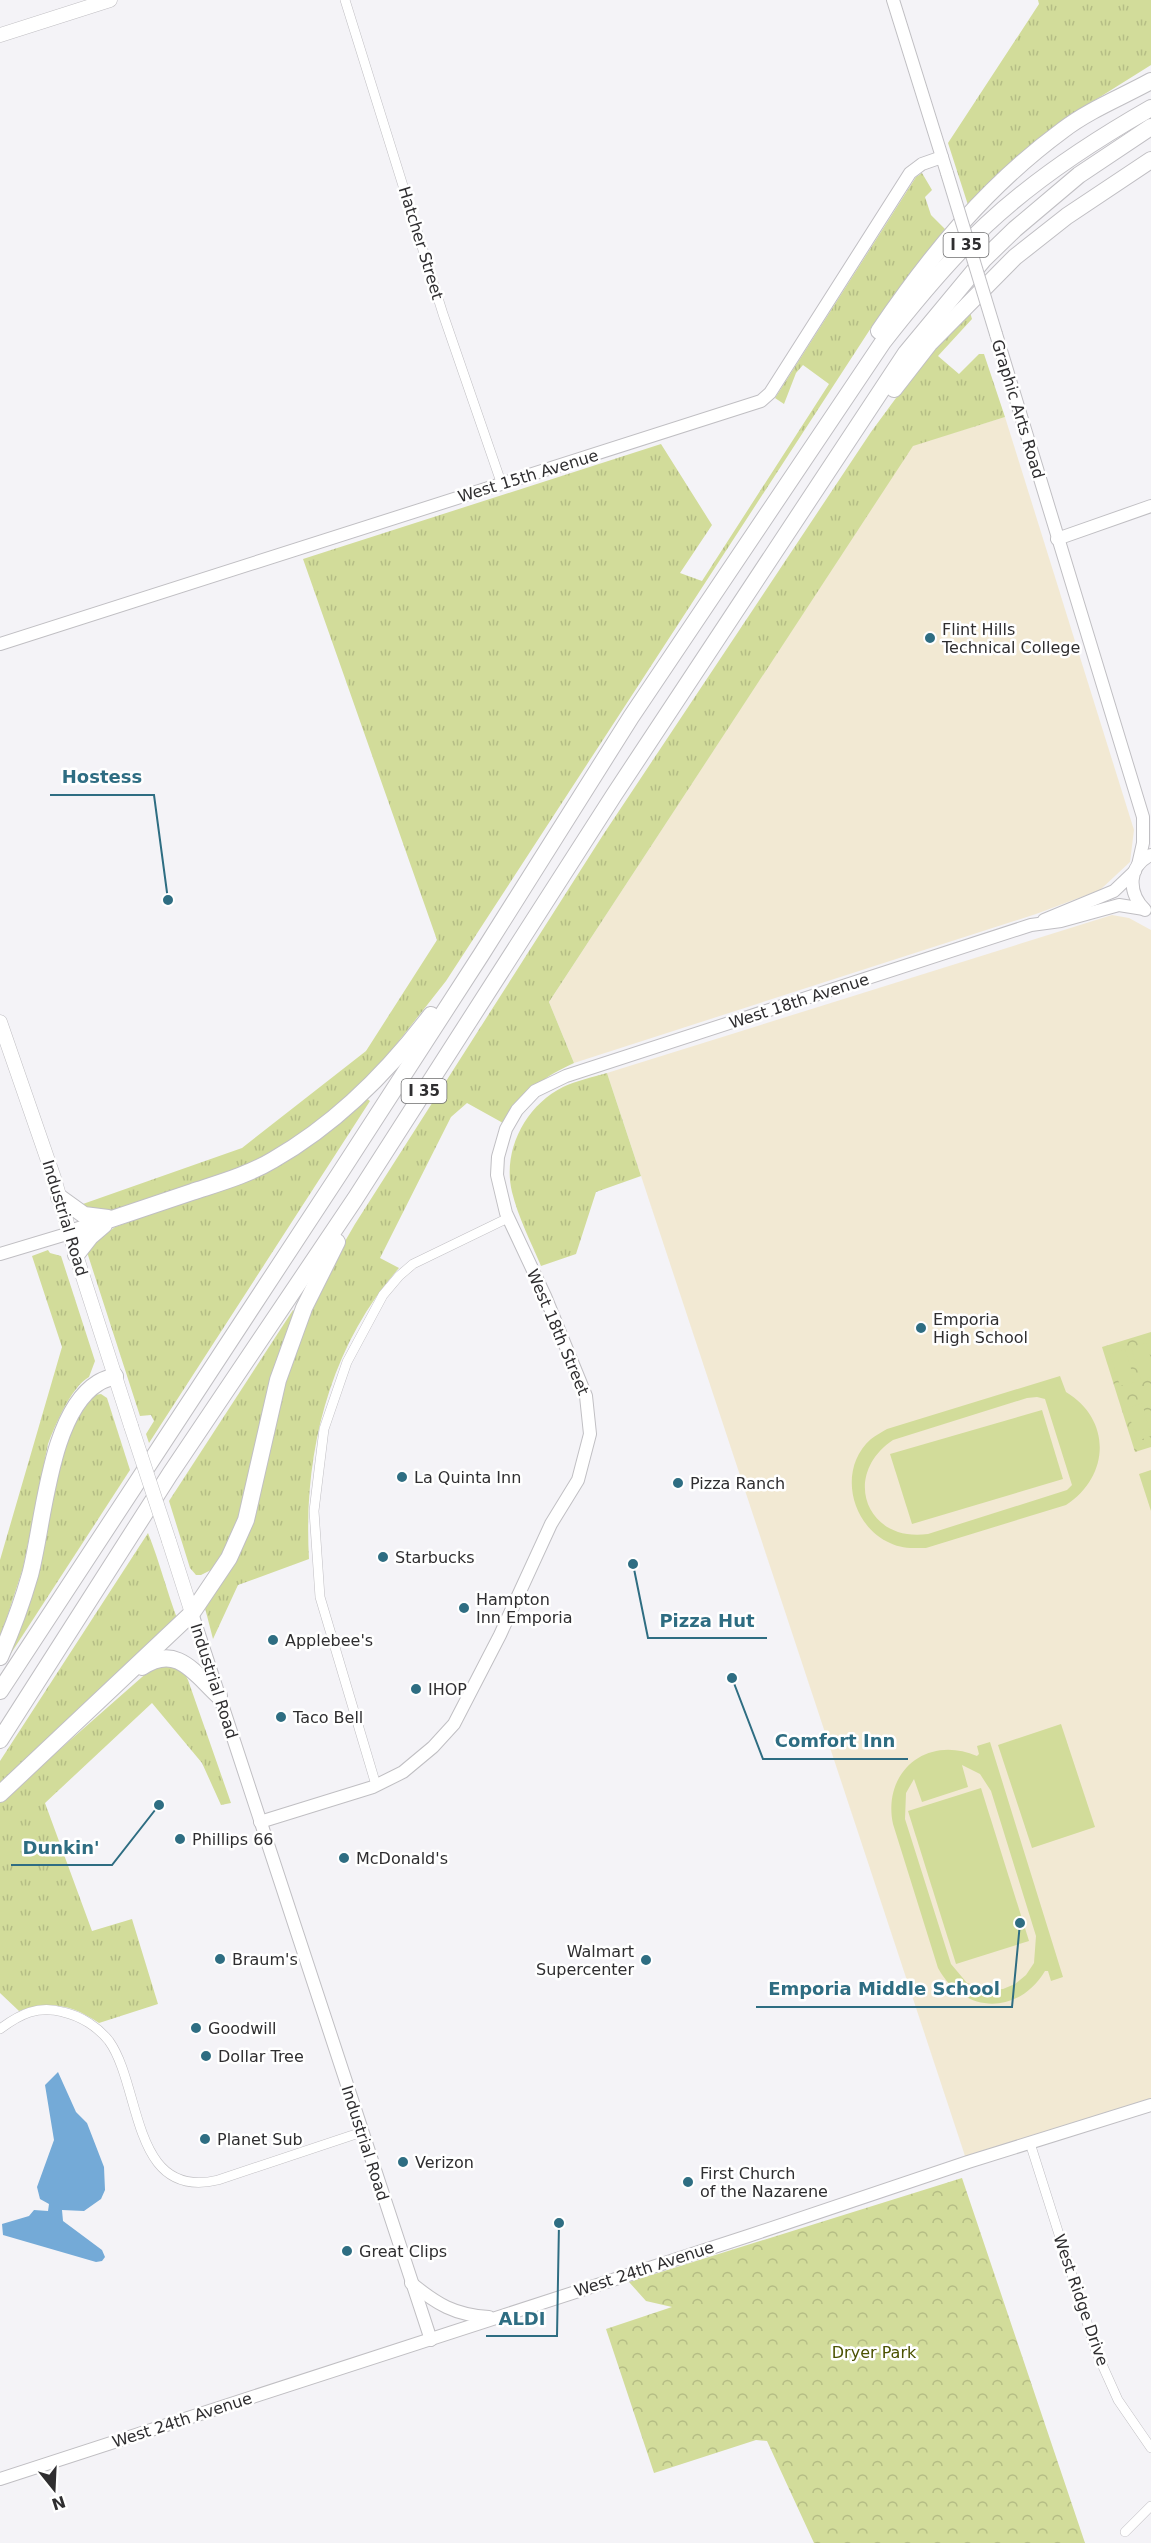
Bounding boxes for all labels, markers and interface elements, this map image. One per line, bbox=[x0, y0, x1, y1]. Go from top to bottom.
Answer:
street label: Hatcher Street bbox=[395, 184, 447, 302]
road number: I 35 bbox=[944, 233, 988, 257]
street label: Graphic Arts Road bbox=[988, 337, 1048, 481]
street label: West 15th Avenue bbox=[456, 446, 600, 506]
place label: Flint Hills Technical College bbox=[941, 620, 1080, 657]
marker: Flint Hills Technical College bbox=[923, 631, 937, 645]
callout: Hostess bbox=[50, 759, 154, 795]
text: Hostess bbox=[62, 766, 142, 787]
street label: West 18th Avenue bbox=[727, 969, 871, 1033]
road number: I 35 bbox=[402, 1079, 446, 1103]
street label: Industrial Road bbox=[38, 1158, 92, 1278]
street label: West 18th Street bbox=[523, 1266, 593, 1398]
place label: Emporia High School bbox=[933, 1310, 1028, 1347]
marker: Emporia High School bbox=[914, 1321, 928, 1335]
place label: La Quinta Inn bbox=[414, 1468, 521, 1487]
marker: La Quinta Inn bbox=[395, 1470, 409, 1484]
place label: Pizza Ranch bbox=[690, 1474, 785, 1493]
marker: Pizza Ranch bbox=[671, 1476, 685, 1490]
place label: Starbucks bbox=[395, 1548, 475, 1567]
marker: Starbucks bbox=[376, 1550, 390, 1564]
place label: Hampton Inn Emporia bbox=[476, 1590, 573, 1627]
marker: Hampton Inn Emporia bbox=[457, 1601, 471, 1615]
callout: Pizza Hut bbox=[648, 1602, 767, 1638]
text: Pizza Hut bbox=[659, 1610, 755, 1631]
street label: Industrial Road bbox=[186, 1621, 242, 1741]
place label: Applebee's bbox=[285, 1631, 373, 1650]
marker: Applebee's bbox=[266, 1633, 280, 1647]
place label: IHOP bbox=[428, 1680, 467, 1699]
marker: IHOP bbox=[409, 1682, 423, 1696]
place label: Taco Bell bbox=[292, 1708, 363, 1727]
marker: Taco Bell bbox=[274, 1710, 288, 1724]
callout: Comfort Inn bbox=[763, 1723, 908, 1759]
text: Comfort Inn bbox=[775, 1730, 895, 1751]
callout: Dunkin' bbox=[11, 1829, 112, 1865]
place label: Phillips 66 bbox=[192, 1830, 274, 1849]
marker: Phillips 66 bbox=[173, 1832, 187, 1846]
text: Dunkin' bbox=[22, 1837, 100, 1858]
place label: McDonald's bbox=[356, 1849, 448, 1868]
marker: McDonald's bbox=[337, 1851, 351, 1865]
place label: Walmart Supercenter bbox=[536, 1942, 634, 1979]
place label: Braum's bbox=[232, 1950, 298, 1969]
marker: Braum's bbox=[213, 1952, 227, 1966]
marker: Walmart Supercenter bbox=[639, 1953, 653, 1967]
callout: Emporia Middle School bbox=[756, 1971, 1012, 2007]
text: Emporia Middle School bbox=[768, 1978, 1000, 1999]
place label: Goodwill bbox=[208, 2019, 277, 2038]
marker: Goodwill bbox=[189, 2021, 203, 2035]
place label: Dollar Tree bbox=[218, 2047, 304, 2066]
marker: Dollar Tree bbox=[199, 2049, 213, 2063]
street label: Industrial Road bbox=[337, 2083, 393, 2203]
place label: Planet Sub bbox=[217, 2130, 303, 2149]
marker: Planet Sub bbox=[198, 2132, 212, 2146]
place label: Verizon bbox=[415, 2153, 474, 2172]
marker: Verizon bbox=[396, 2155, 410, 2169]
place label: First Church of the Nazarene bbox=[700, 2164, 828, 2201]
marker: First Church of the Nazarene bbox=[681, 2175, 695, 2189]
street label: West Ridge Drive bbox=[1050, 2232, 1112, 2368]
street label: West 24th Avenue bbox=[572, 2237, 716, 2301]
place label: Great Clips bbox=[359, 2242, 447, 2261]
marker: Great Clips bbox=[340, 2244, 354, 2258]
callout: ALDI bbox=[486, 2300, 557, 2336]
text: ALDI bbox=[498, 2308, 546, 2329]
park label: Dryer Park bbox=[832, 2343, 917, 2362]
street label: West 24th Avenue bbox=[110, 2388, 254, 2452]
north arrow bbox=[24, 2459, 84, 2519]
text: N bbox=[49, 2492, 68, 2514]

